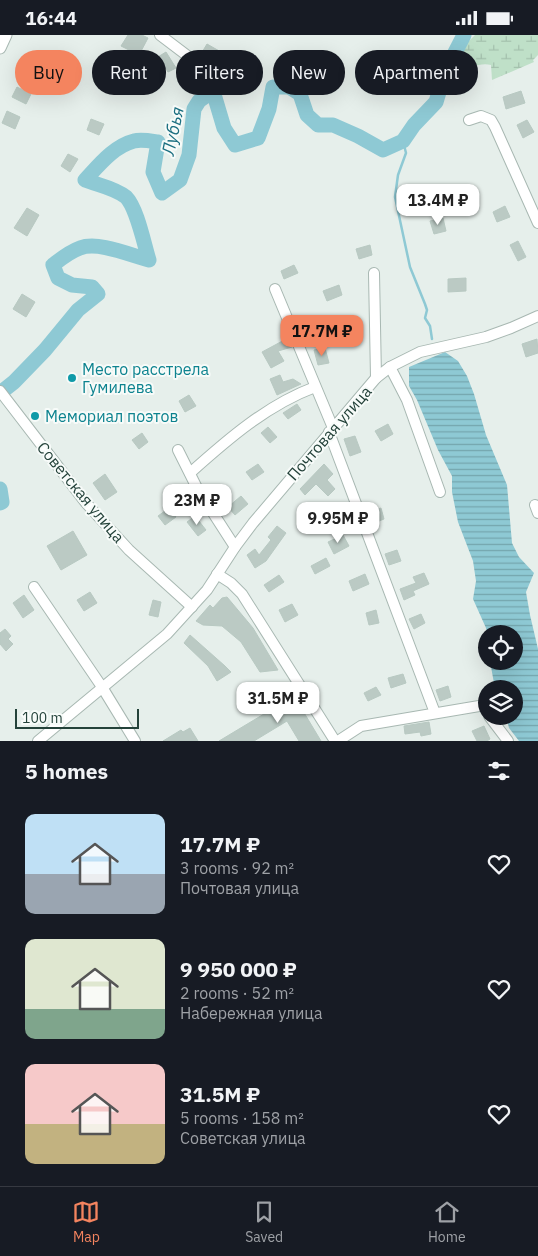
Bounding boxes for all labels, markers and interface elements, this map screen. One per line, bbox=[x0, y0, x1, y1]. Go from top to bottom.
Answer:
text: 16:44 bbox=[25, 6, 77, 30]
chip: Buy bbox=[15, 50, 82, 95]
chip: Rent bbox=[92, 50, 166, 95]
chip: Filters bbox=[176, 50, 263, 95]
chip: New bbox=[273, 50, 345, 95]
chip: Apartment bbox=[355, 50, 478, 95]
water label: Лубья bbox=[156, 105, 189, 158]
pin: 13.4M ₽ bbox=[392, 183, 484, 226]
text: 13.4M ₽ bbox=[407, 190, 469, 210]
pin: 17.7M ₽ bbox=[276, 315, 368, 357]
text: 17.7M ₽ bbox=[291, 321, 353, 341]
place label: Место расстрела Гумилева bbox=[82, 359, 210, 397]
marker: Место расстрела Гумилева bbox=[66, 372, 78, 384]
street label: Почтовая улица bbox=[282, 381, 376, 484]
place label: Мемориал поэтов bbox=[45, 406, 178, 426]
marker: Мемориал поэтов bbox=[29, 410, 41, 422]
street label: Советская улица bbox=[33, 437, 129, 547]
pin: 23M ₽ bbox=[162, 483, 232, 526]
text: 23M ₽ bbox=[174, 490, 220, 510]
pin: 9.95M ₽ bbox=[292, 501, 384, 544]
text: 9.95M ₽ bbox=[307, 508, 369, 528]
map controls bbox=[478, 625, 523, 725]
button: locate bbox=[478, 625, 523, 670]
button: layers bbox=[478, 680, 523, 725]
pin: 31.5M ₽ bbox=[232, 681, 324, 724]
text: 31.5M ₽ bbox=[247, 688, 309, 708]
scale bar bbox=[15, 706, 139, 729]
text: 100 m bbox=[22, 709, 63, 727]
text: 5 homes bbox=[25, 757, 108, 785]
icon: filters bbox=[485, 757, 513, 785]
text: 17.7M ₽ bbox=[180, 830, 260, 858]
icon: home bbox=[65, 834, 125, 894]
icon: heart bbox=[485, 850, 513, 878]
text: 3 rooms · 92 m² bbox=[180, 858, 294, 878]
text: Почтовая улица bbox=[180, 878, 299, 898]
text: 9 950 000 ₽ bbox=[180, 955, 297, 983]
icon: home bbox=[65, 959, 125, 1019]
icon: heart bbox=[485, 975, 513, 1003]
text: 2 rooms · 52 m² bbox=[180, 983, 294, 1003]
text: Набережная улица bbox=[180, 1003, 323, 1023]
text: 31.5M ₽ bbox=[180, 1080, 260, 1108]
icon: home bbox=[65, 1084, 125, 1144]
icon: heart bbox=[485, 1100, 513, 1128]
text: 5 rooms · 158 m² bbox=[180, 1108, 304, 1128]
text: Советская улица bbox=[180, 1128, 306, 1148]
tab: Map bbox=[72, 1198, 100, 1246]
tab: Saved bbox=[245, 1198, 283, 1246]
tab: Home bbox=[428, 1198, 466, 1246]

